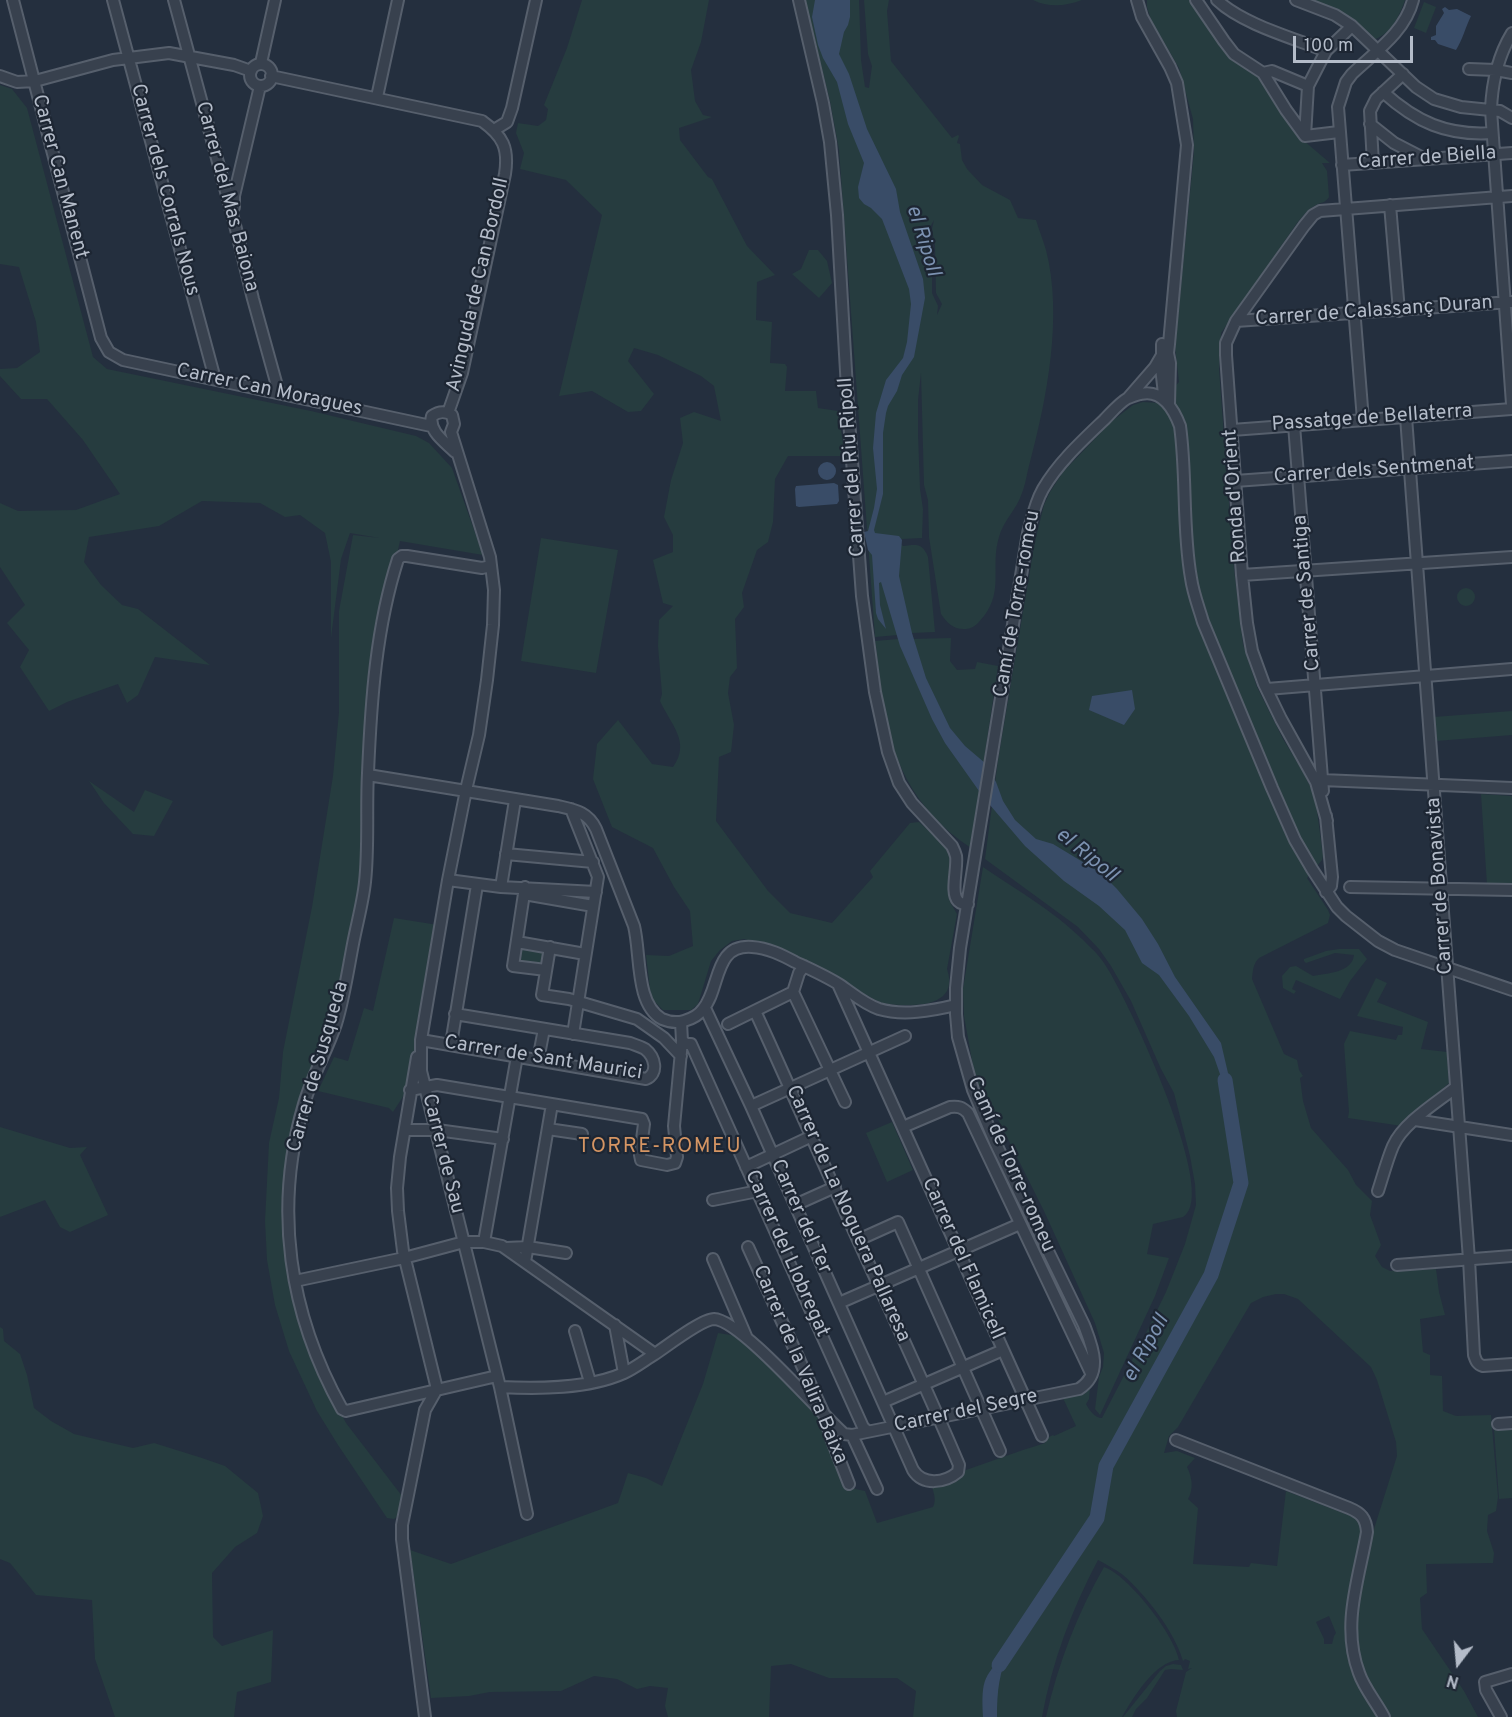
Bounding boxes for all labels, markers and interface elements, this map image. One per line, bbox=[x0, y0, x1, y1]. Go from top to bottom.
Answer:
scale bar bbox=[1296, 24, 1416, 62]
text: 100 m bbox=[1304, 35, 1353, 58]
street label: Carrer dels Corrals Nous bbox=[124, 81, 204, 299]
street label: Carrer Can Manent bbox=[26, 92, 92, 262]
street label: Carrer del Mas Baiona bbox=[189, 99, 263, 295]
street label: Carrer de Biella bbox=[1357, 142, 1497, 176]
street label: Avinguda de Can Bordoll bbox=[443, 175, 515, 395]
water label: el Ripoll bbox=[899, 202, 945, 280]
street label: Carrer de Calassanç Duran bbox=[1254, 292, 1494, 332]
street label: Carrer Can Moragues bbox=[174, 360, 364, 422]
street label: Carrer del Riu Ripoll bbox=[835, 376, 871, 558]
street label: Passatge de Bellaterra bbox=[1271, 400, 1473, 438]
street label: Ronda d'Orient bbox=[1219, 428, 1253, 564]
street label: Carrer dels Sentmenat bbox=[1273, 452, 1475, 490]
street label: Camí de Torre-romeu bbox=[990, 509, 1046, 699]
street label: Carrer de Santiga bbox=[1289, 514, 1327, 672]
street label: Carrer de Bonavista bbox=[1423, 797, 1459, 975]
water label: el Ripoll bbox=[1050, 823, 1122, 889]
street label: Carrer de Susqueda bbox=[283, 979, 355, 1155]
street label: Carrer de Sant Maurici bbox=[442, 1032, 644, 1086]
street label: Camí de Torre-romeu bbox=[961, 1074, 1059, 1256]
street label: Carrer de La Noguera Pallaresa bbox=[779, 1082, 915, 1346]
street label: Carrer de Sau bbox=[416, 1092, 468, 1216]
district label: TORRE-ROMEU bbox=[578, 1135, 742, 1161]
street label: Carrer del Ter bbox=[764, 1156, 836, 1278]
street label: Carrer del Llobregat bbox=[738, 1167, 834, 1341]
street label: Carrer del Flamicell bbox=[916, 1174, 1008, 1344]
street label: Carrer de la Valira Baixa bbox=[746, 1262, 852, 1468]
water label: el Ripoll bbox=[1118, 1311, 1176, 1387]
street label: Carrer del Segre bbox=[892, 1385, 1040, 1439]
north arrow bbox=[1428, 1633, 1488, 1693]
text: N bbox=[1445, 1669, 1461, 1692]

